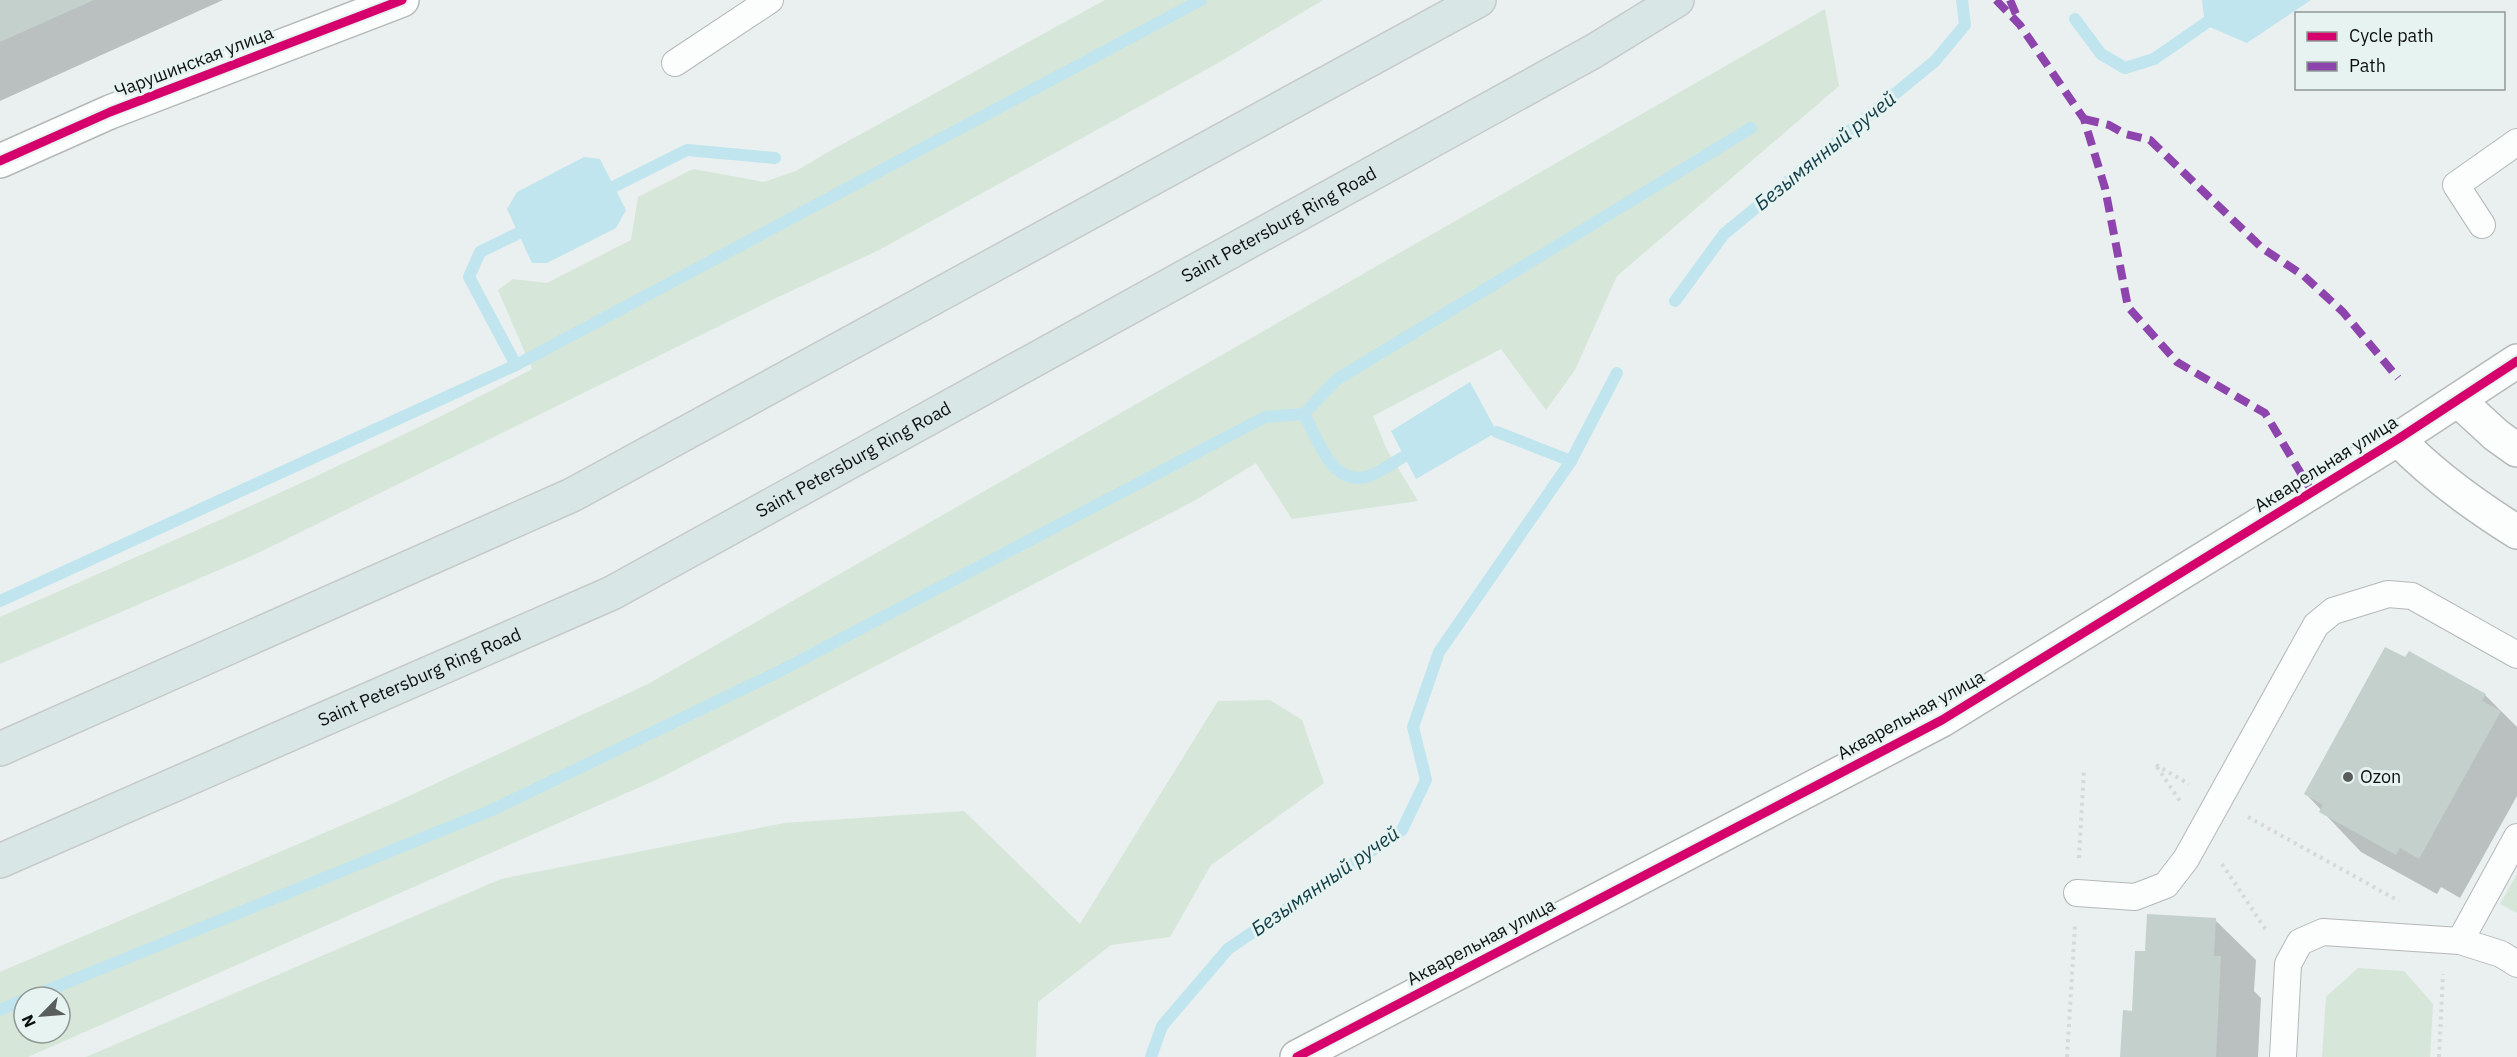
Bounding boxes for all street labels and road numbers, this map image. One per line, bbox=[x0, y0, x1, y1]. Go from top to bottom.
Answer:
street label: Чарушинская улица bbox=[111, 21, 277, 102]
street label: Saint Petersburg Ring Road bbox=[1177, 161, 1380, 288]
street label: Saint Petersburg Ring Road bbox=[752, 396, 955, 522]
street label: Акварельная улица bbox=[2250, 410, 2402, 517]
street label: Saint Petersburg Ring Road bbox=[314, 622, 524, 731]
street label: Акварельная улица bbox=[1833, 664, 1989, 765]
street label: Акварельная улица bbox=[1403, 893, 1559, 990]

